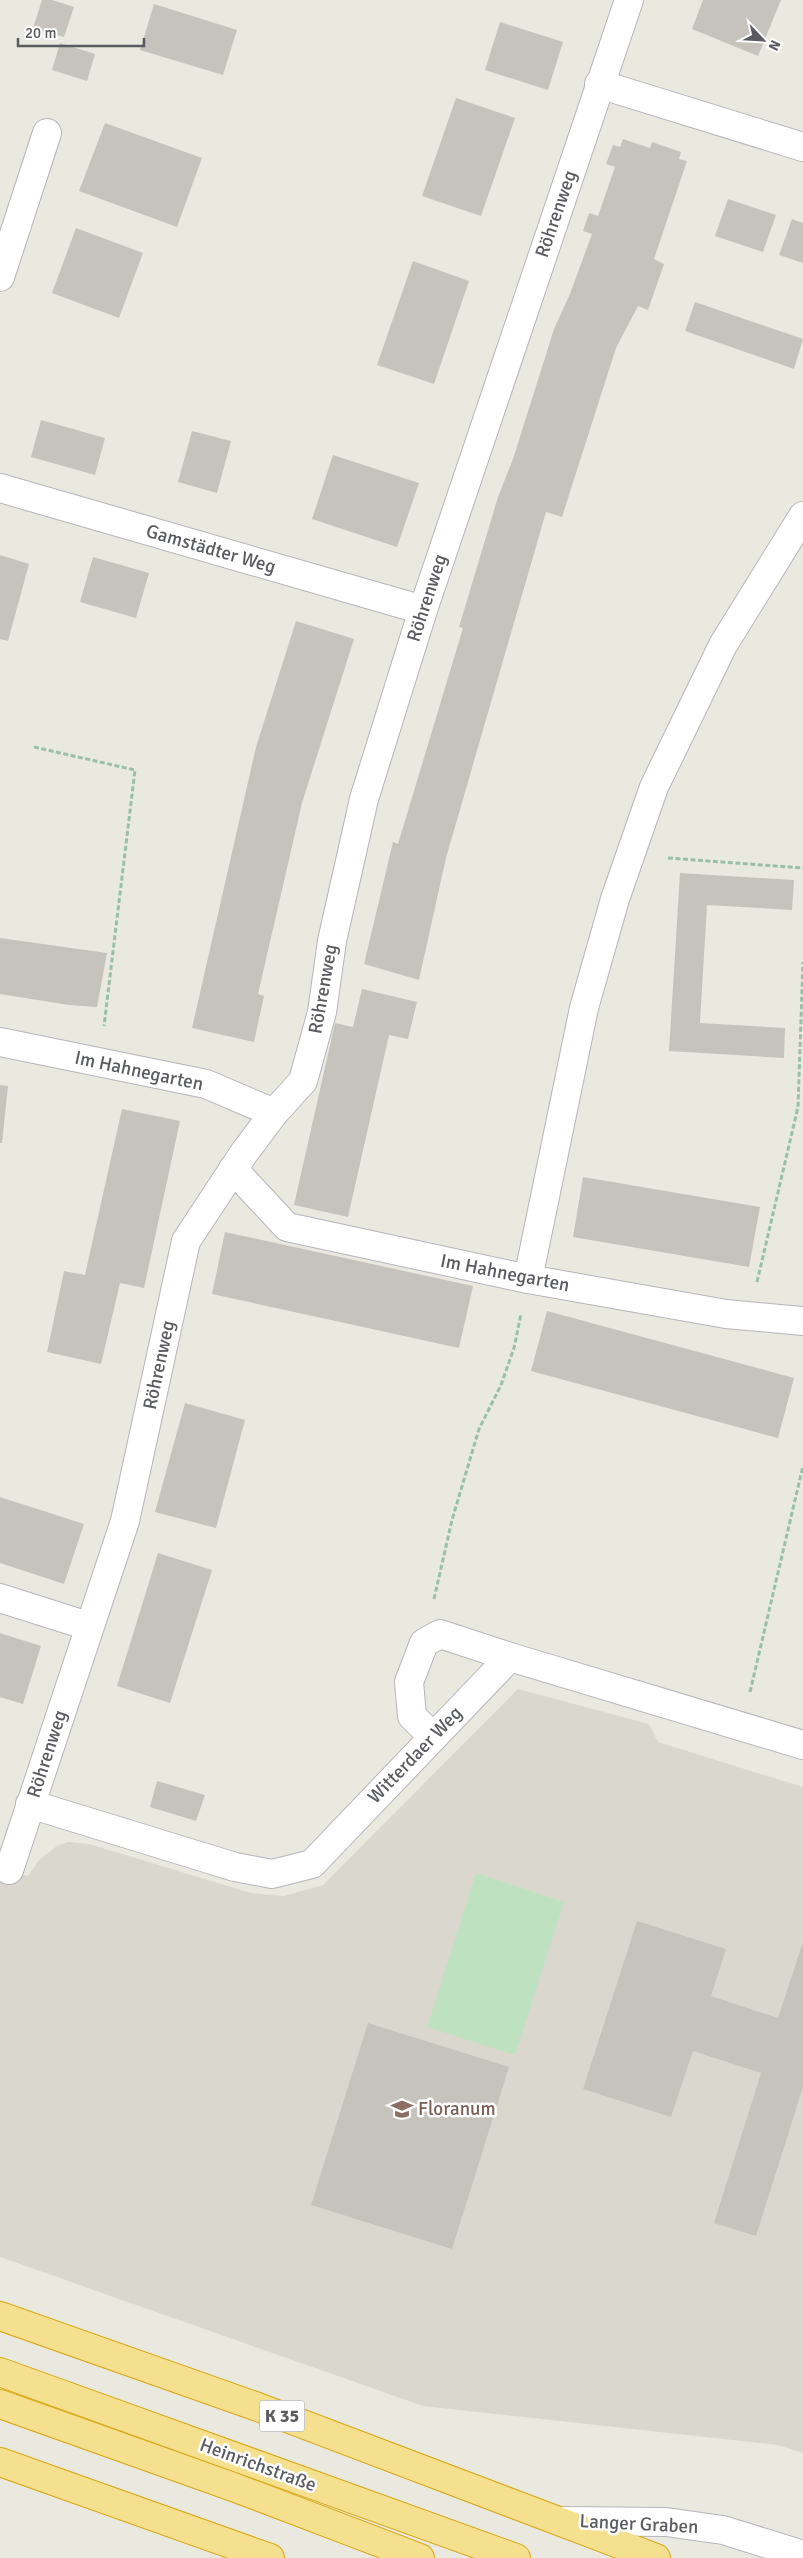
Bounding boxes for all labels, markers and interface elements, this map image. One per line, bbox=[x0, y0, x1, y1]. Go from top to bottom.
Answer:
scale bar bbox=[18, 15, 144, 47]
north arrow bbox=[738, 15, 788, 65]
text: 20 m bbox=[25, 24, 56, 42]
text: N bbox=[765, 37, 784, 53]
street label: Röhrenweg bbox=[530, 167, 582, 261]
street label: Gamstädter Weg bbox=[143, 519, 279, 579]
street label: Röhrenweg bbox=[402, 551, 452, 645]
street label: Röhrenweg bbox=[303, 942, 343, 1036]
street label: Im Hahnegarten bbox=[72, 1046, 206, 1096]
street label: Im Hahnegarten bbox=[438, 1249, 572, 1297]
street label: Röhrenweg bbox=[138, 1318, 180, 1412]
street label: Witterdaer Weg bbox=[363, 1701, 467, 1809]
street label: Röhrenweg bbox=[22, 1707, 72, 1801]
school or university icon: Floranum bbox=[389, 2096, 415, 2122]
place label: Floranum bbox=[418, 2097, 496, 2121]
road number: K 35 bbox=[260, 2400, 304, 2432]
street label: Heinrichstraße bbox=[196, 2433, 320, 2497]
street label: Langer Graben bbox=[579, 2509, 699, 2539]

